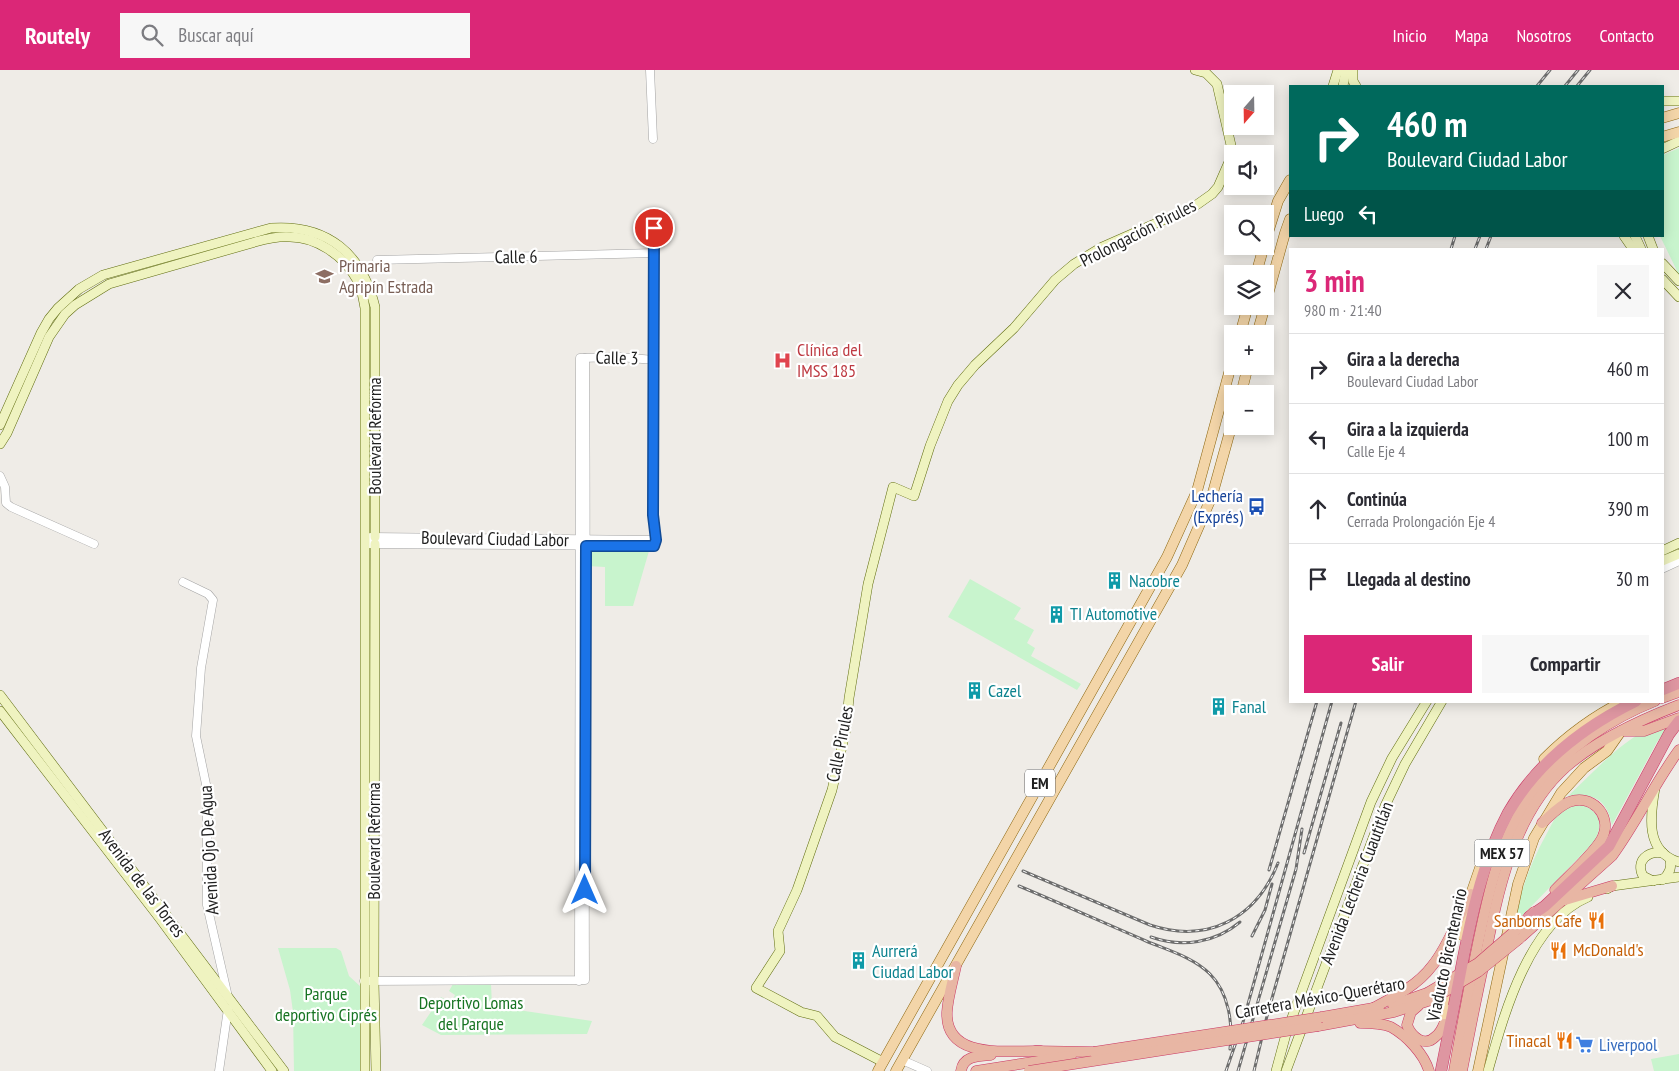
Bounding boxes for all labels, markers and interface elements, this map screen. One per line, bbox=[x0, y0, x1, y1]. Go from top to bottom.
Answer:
search box bbox=[120, 13, 470, 58]
text: Routely bbox=[25, 20, 90, 51]
icon: search bbox=[138, 21, 166, 49]
text: Buscar aquí bbox=[178, 23, 254, 47]
text: Inicio bbox=[1393, 24, 1427, 47]
text: Mapa bbox=[1455, 24, 1488, 47]
text: Nosotros bbox=[1516, 24, 1571, 47]
text: Contacto bbox=[1599, 24, 1654, 47]
north arrow bbox=[1224, 85, 1274, 135]
map controls bbox=[1224, 85, 1274, 435]
text: 460 m bbox=[1387, 101, 1468, 147]
icon: right bbox=[1304, 105, 1369, 170]
button: sound bbox=[1224, 145, 1274, 195]
text: Boulevard Ciudad Labor bbox=[1387, 145, 1567, 173]
street label: Prolongación Pirules bbox=[1076, 193, 1200, 272]
icon: left bbox=[1354, 200, 1382, 228]
text: Luego bbox=[1304, 202, 1344, 226]
button: search bbox=[1224, 205, 1274, 255]
pin bbox=[633, 207, 675, 249]
icon: arrive bbox=[640, 214, 668, 242]
street label: Calle 6 bbox=[494, 245, 538, 268]
place label: Primaria Agripín Estrada bbox=[339, 254, 433, 298]
text: 3 min bbox=[1304, 261, 1365, 300]
button: layers bbox=[1224, 265, 1274, 315]
button: close bbox=[1597, 265, 1649, 317]
school or university icon: Primaria Agripín Estrada bbox=[315, 266, 335, 286]
text: 980 m · 21:40 bbox=[1304, 300, 1382, 320]
button: + bbox=[1224, 325, 1274, 375]
place label: Clínica del IMSS 185 bbox=[797, 338, 863, 382]
street label: Calle 3 bbox=[595, 346, 639, 369]
text: Gira a la derecha bbox=[1347, 347, 1460, 371]
hospital icon: Clínica del IMSS 185 bbox=[773, 350, 793, 370]
icon: right bbox=[1304, 355, 1332, 383]
text: 460 m bbox=[1607, 357, 1649, 381]
text: Boulevard Ciudad Labor bbox=[1347, 371, 1478, 391]
street label: Boulevard Reforma bbox=[363, 377, 386, 495]
button: − bbox=[1224, 385, 1274, 435]
text: Gira a la izquierda bbox=[1347, 417, 1469, 441]
icon: left bbox=[1304, 425, 1332, 453]
text: 100 m bbox=[1607, 427, 1649, 451]
text: Calle Eje 4 bbox=[1347, 441, 1405, 461]
place label: Lechería (Exprés) bbox=[1191, 484, 1244, 528]
text: Continúa bbox=[1347, 487, 1407, 511]
icon: ahead bbox=[1304, 495, 1332, 523]
bus stop icon: Lechería (Exprés) bbox=[1247, 496, 1267, 516]
text: 390 m bbox=[1607, 497, 1649, 521]
text: Cerrada Prolongación Eje 4 bbox=[1347, 511, 1495, 531]
street label: Boulevard Ciudad Labor bbox=[421, 526, 569, 551]
icon: arrive bbox=[1304, 565, 1332, 593]
text: Llegada al destino bbox=[1347, 567, 1471, 591]
text: 30 m bbox=[1616, 567, 1649, 591]
place label: Nacobre bbox=[1129, 569, 1180, 592]
building icon: Nacobre bbox=[1105, 571, 1125, 591]
place label: TI Automotive bbox=[1070, 602, 1157, 625]
building icon: TI Automotive bbox=[1046, 604, 1066, 624]
button: Salir bbox=[1304, 635, 1472, 693]
button: Compartir bbox=[1482, 635, 1649, 693]
place label: Cazel bbox=[988, 679, 1022, 702]
building icon: Cazel bbox=[964, 681, 984, 701]
place label: Fanal bbox=[1232, 695, 1267, 718]
building icon: Fanal bbox=[1208, 697, 1228, 717]
street label: Calle Pirules bbox=[821, 704, 858, 784]
road number: EM bbox=[1025, 770, 1055, 796]
street label: Boulevard Reforma bbox=[362, 782, 385, 900]
street label: Avenida Ojo De Agua bbox=[194, 785, 223, 915]
street label: Avenida Lecheria Cuautitlán bbox=[1315, 798, 1398, 967]
street label: Avenida de las Torres bbox=[94, 824, 191, 942]
road number: MEX 57 bbox=[1474, 840, 1530, 866]
position arrow bbox=[558, 863, 610, 915]
street label: Viaducto Bicentenario bbox=[1421, 886, 1472, 1025]
place label: Sanborns Cafe bbox=[1494, 909, 1582, 932]
restaurant icon: Sanborns Cafe bbox=[1586, 911, 1606, 931]
place label: McDonald's bbox=[1573, 938, 1644, 961]
place label: Aurrerá Ciudad Labor bbox=[872, 939, 954, 983]
restaurant icon: McDonald's bbox=[1549, 940, 1569, 960]
building icon: Aurrerá Ciudad Labor bbox=[848, 951, 868, 971]
street label: Carretera México-Querétaro bbox=[1233, 971, 1407, 1024]
park label: Parque deportivo Ciprés bbox=[275, 982, 377, 1026]
park label: Deportivo Lomas del Parque bbox=[419, 991, 523, 1035]
place label: Tinacal bbox=[1506, 1029, 1552, 1052]
restaurant icon: Tinacal bbox=[1555, 1031, 1575, 1051]
place label: Liverpool bbox=[1599, 1033, 1658, 1056]
supermarket icon: Liverpool bbox=[1575, 1035, 1595, 1055]

